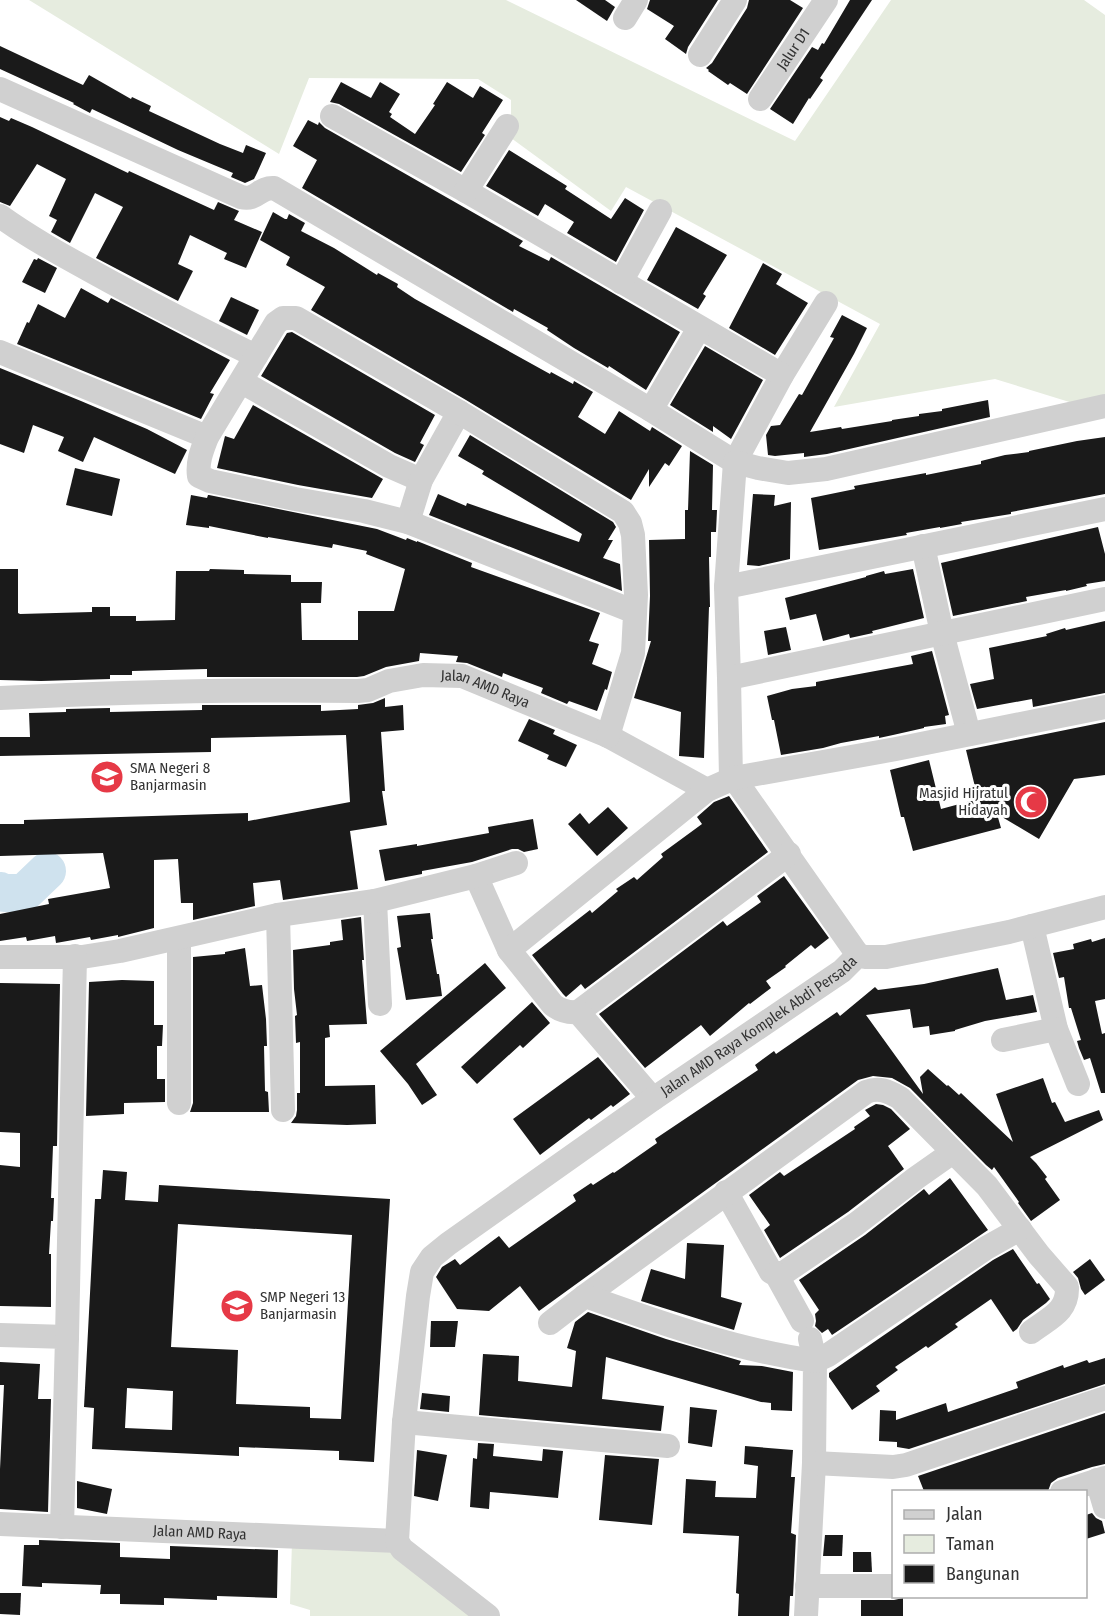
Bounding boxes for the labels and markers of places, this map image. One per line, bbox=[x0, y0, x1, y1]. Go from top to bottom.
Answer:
school or university icon: SMA Negeri 8 Banjarmasin bbox=[89, 759, 125, 795]
place label: SMA Negeri 8 Banjarmasin bbox=[130, 759, 210, 794]
place label: Masjid Hijratul Hidayah bbox=[919, 784, 1008, 819]
mosque icon: Masjid Hijratul Hidayah bbox=[1013, 784, 1049, 820]
school or university icon: SMP Negeri 13 Banjarmasin bbox=[219, 1288, 255, 1324]
place label: SMP Negeri 13 Banjarmasin bbox=[260, 1288, 345, 1323]

